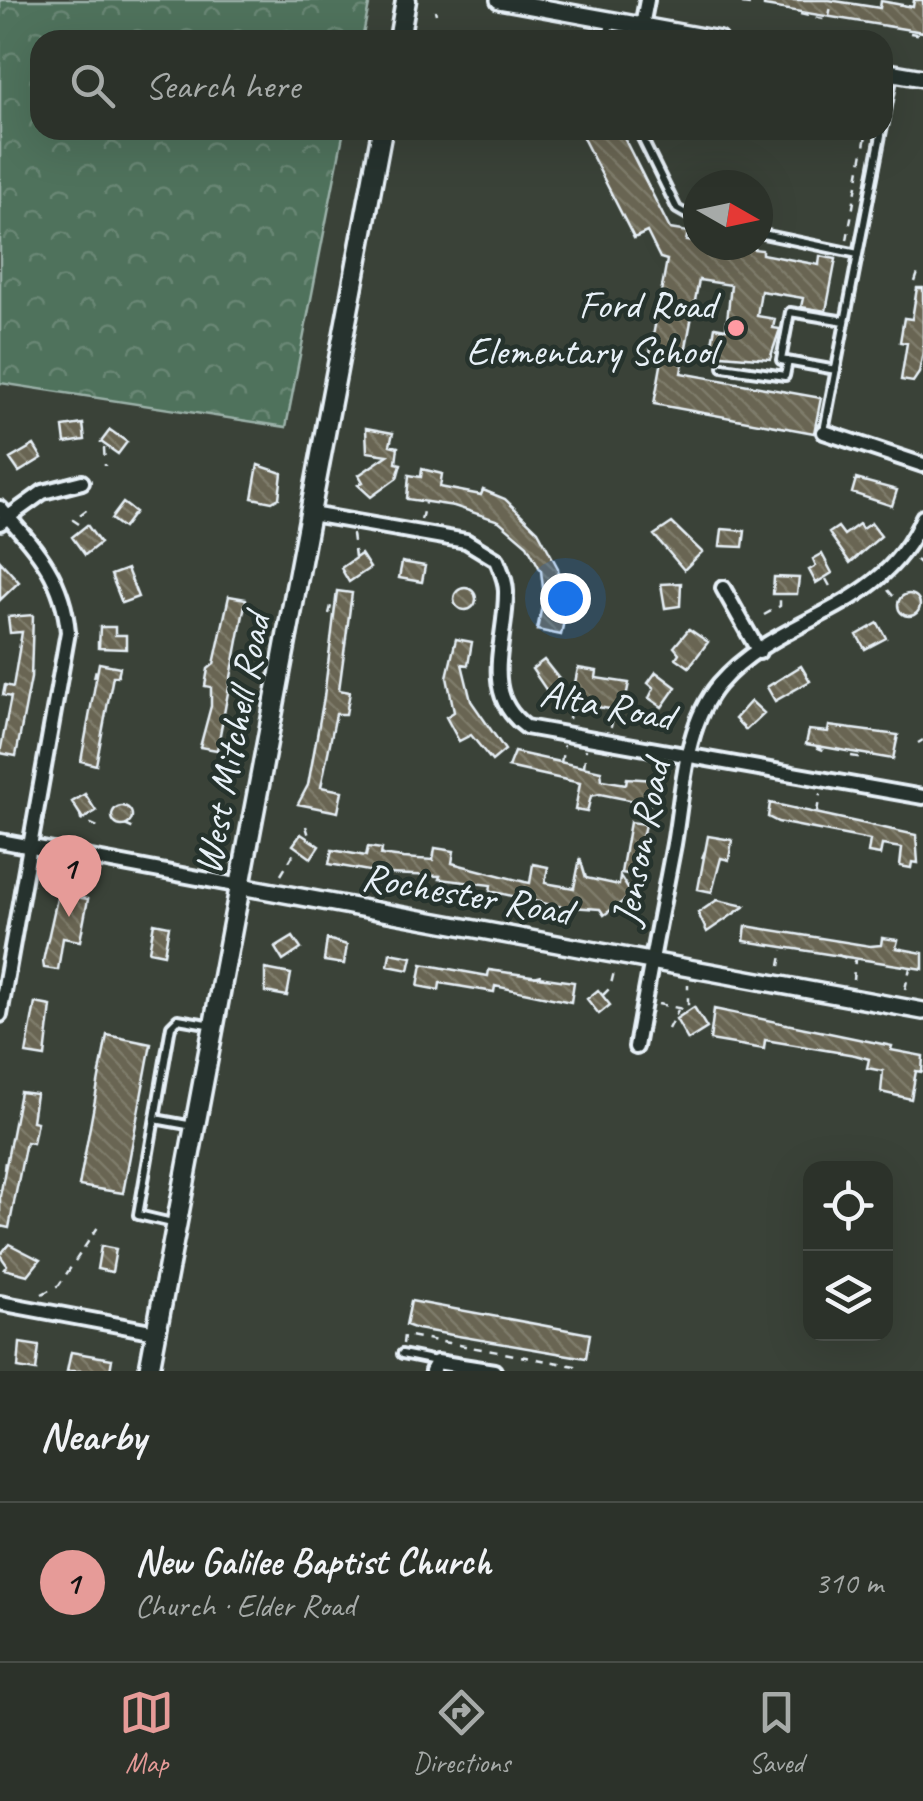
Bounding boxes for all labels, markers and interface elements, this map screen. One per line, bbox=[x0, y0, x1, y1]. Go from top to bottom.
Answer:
search box bbox=[30, 30, 893, 140]
icon: search bbox=[65, 58, 120, 113]
text: Search here bbox=[145, 62, 300, 109]
north arrow bbox=[683, 170, 773, 260]
place label: Ford Road Elementary School bbox=[466, 280, 722, 376]
marker: Ford Road Elementary School bbox=[725, 317, 747, 339]
your location bbox=[540, 573, 591, 624]
street label: West Mitchell Road bbox=[182, 604, 283, 878]
street label: Alta Road bbox=[536, 668, 683, 743]
street label: Jenson Road bbox=[600, 750, 683, 932]
pin: 1 bbox=[36, 834, 102, 917]
street label: Rochester Road bbox=[359, 851, 581, 938]
map controls bbox=[803, 1161, 893, 1341]
button: locate bbox=[803, 1161, 893, 1251]
button: layers bbox=[803, 1251, 893, 1341]
text: Nearby bbox=[40, 1410, 146, 1463]
text: New Galilee Baptist Church bbox=[135, 1538, 491, 1585]
text: 1 bbox=[65, 1562, 80, 1603]
text: 310 m bbox=[814, 1562, 883, 1603]
text: Church · Elder Road bbox=[135, 1585, 355, 1626]
tab: Map bbox=[119, 1685, 174, 1780]
tab: Directions bbox=[413, 1685, 510, 1780]
tab: Saved bbox=[749, 1685, 804, 1780]

